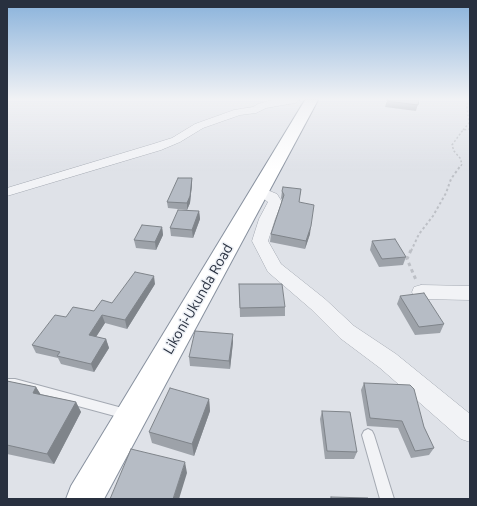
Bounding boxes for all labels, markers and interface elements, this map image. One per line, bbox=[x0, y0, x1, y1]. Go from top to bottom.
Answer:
street label: Likoni-Ukunda Road bbox=[160, 241, 236, 357]

